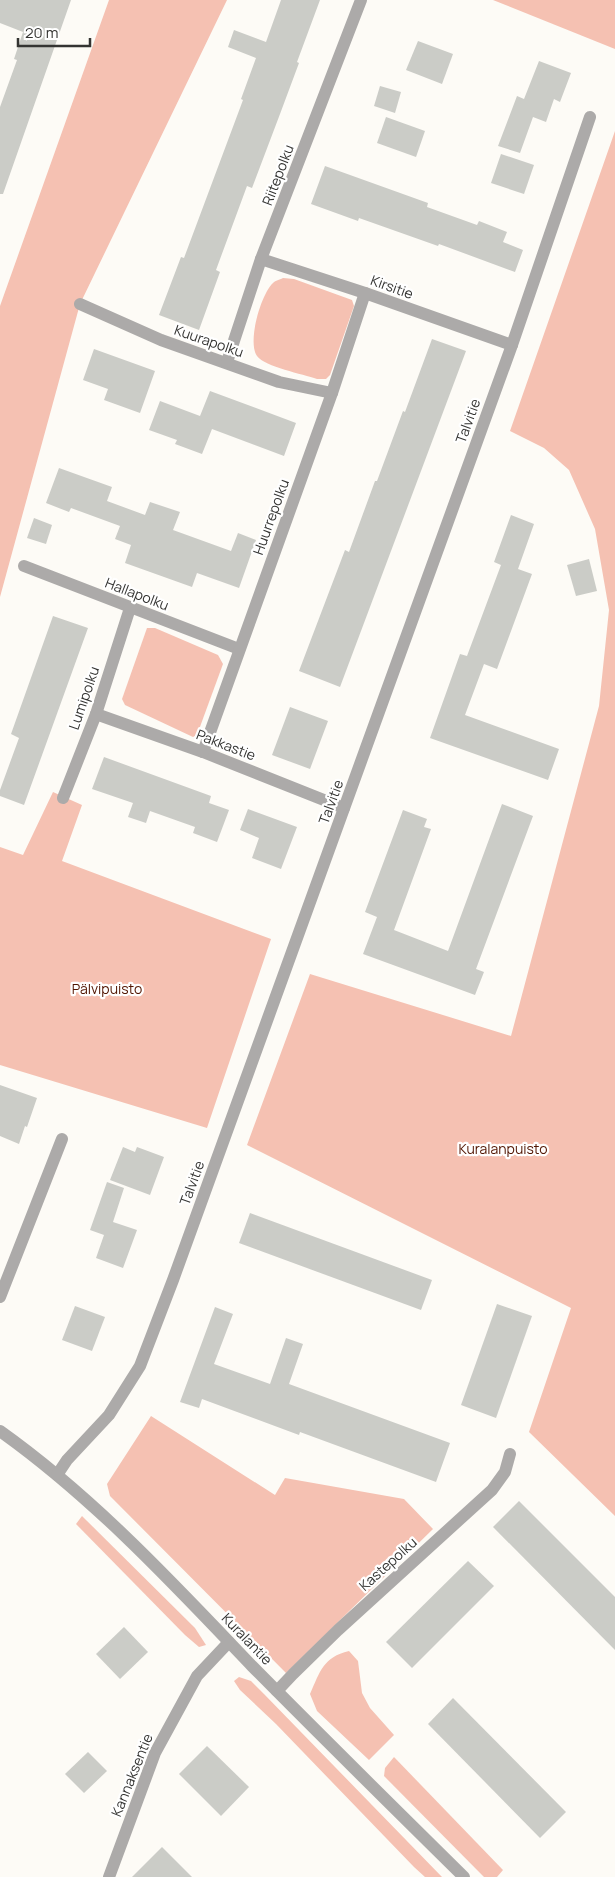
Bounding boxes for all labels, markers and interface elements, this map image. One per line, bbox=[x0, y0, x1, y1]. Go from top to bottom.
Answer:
scale bar bbox=[18, 15, 90, 47]
text: 20 m bbox=[25, 22, 58, 43]
street label: Riitepolku bbox=[257, 142, 298, 208]
street label: Kirsitie bbox=[368, 270, 416, 303]
street label: Kuurapolku bbox=[172, 320, 246, 361]
street label: Talvitie bbox=[451, 396, 484, 446]
street label: Huurrepolku bbox=[248, 476, 293, 557]
street label: Hallapolku bbox=[103, 573, 172, 614]
street label: Lumipolku bbox=[64, 664, 103, 732]
street label: Pakkastie bbox=[194, 725, 259, 765]
street label: Talvitie bbox=[314, 777, 347, 827]
park label: Pälvipuisto bbox=[72, 979, 142, 998]
park label: Kuralanpuisto bbox=[459, 1139, 547, 1158]
street label: Talvitie bbox=[175, 1158, 208, 1208]
street label: Kastepolku bbox=[355, 1533, 421, 1595]
street label: Kuralantie bbox=[218, 1609, 277, 1669]
street label: Kannaksentie bbox=[106, 1730, 157, 1819]

